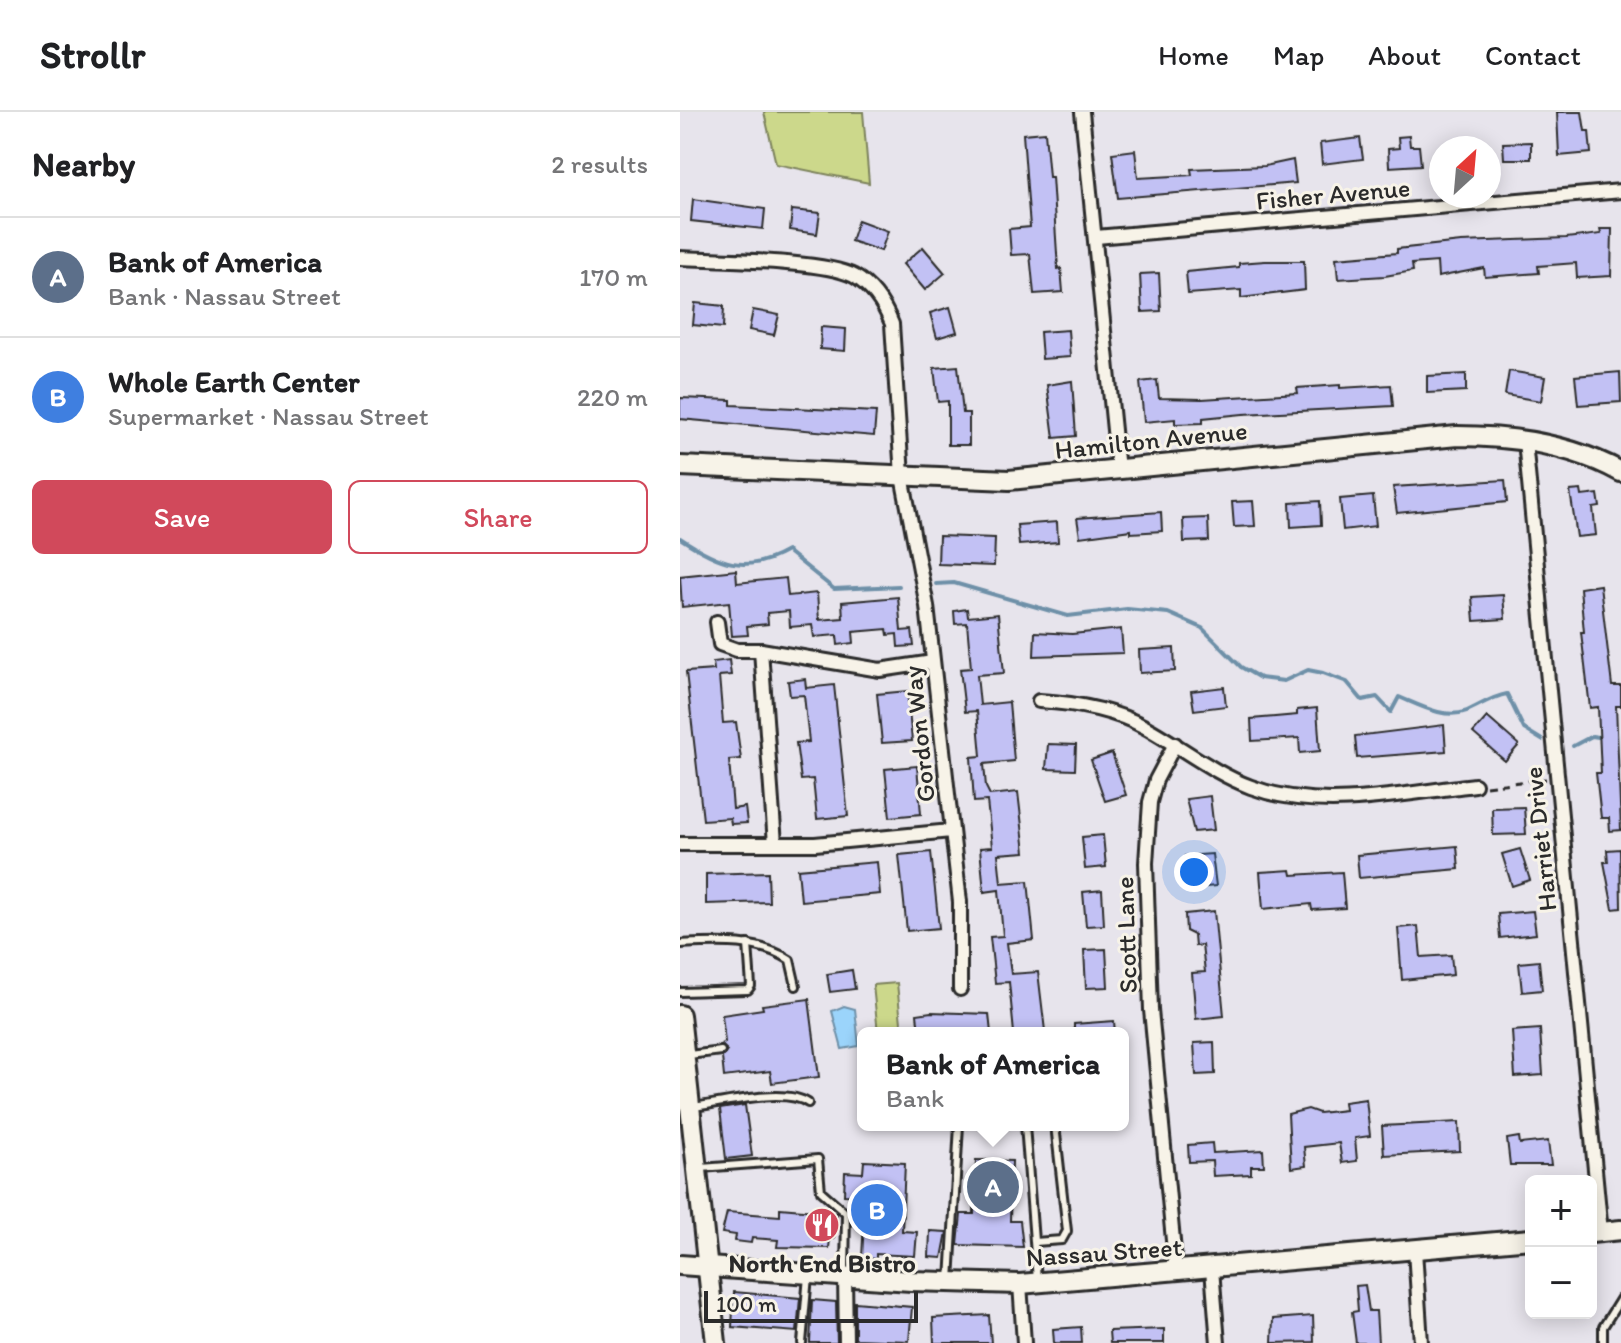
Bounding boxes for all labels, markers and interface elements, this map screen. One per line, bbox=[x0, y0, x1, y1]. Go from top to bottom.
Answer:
text: Strollr bbox=[40, 32, 145, 78]
text: Home bbox=[1158, 38, 1229, 72]
text: Map bbox=[1273, 38, 1324, 72]
text: About bbox=[1368, 38, 1441, 72]
text: Contact bbox=[1485, 38, 1581, 72]
north arrow bbox=[1429, 136, 1501, 208]
text: Nearby bbox=[32, 144, 135, 185]
text: 2 results bbox=[551, 148, 648, 180]
street label: Fisher Avenue bbox=[1254, 171, 1412, 217]
text: Bank of America bbox=[108, 243, 322, 280]
text: A bbox=[50, 261, 66, 293]
text: 170 m bbox=[579, 261, 648, 293]
text: Bank · Nassau Street bbox=[108, 280, 341, 312]
text: Whole Earth Center bbox=[108, 363, 360, 400]
text: B bbox=[50, 381, 66, 413]
text: 220 m bbox=[577, 381, 648, 413]
text: Supermarket · Nassau Street bbox=[108, 400, 429, 432]
street label: Hamilton Avenue bbox=[1053, 414, 1249, 466]
button: Save bbox=[32, 480, 332, 554]
button: Share bbox=[348, 480, 648, 554]
street label: Gordon Way bbox=[896, 664, 942, 804]
street label: Harriet Drive bbox=[1517, 765, 1563, 913]
your location bbox=[1174, 852, 1214, 892]
street label: Scott Lane bbox=[1108, 876, 1144, 994]
popup bbox=[857, 1027, 1129, 1131]
text: Bank of America bbox=[886, 1045, 1100, 1082]
text: Bank bbox=[886, 1082, 944, 1114]
pin: A bbox=[967, 1157, 1019, 1217]
map controls bbox=[1525, 1175, 1597, 1319]
button: + bbox=[1525, 1175, 1597, 1247]
pin: B bbox=[851, 1180, 903, 1240]
restaurant icon: North End Bistro bbox=[803, 1206, 841, 1244]
street label: Nassau Street bbox=[1025, 1231, 1183, 1273]
place label: North End Bistro bbox=[728, 1247, 916, 1279]
button: − bbox=[1525, 1247, 1597, 1319]
scale bar bbox=[704, 1287, 918, 1323]
text: 100 m bbox=[716, 1291, 777, 1318]

